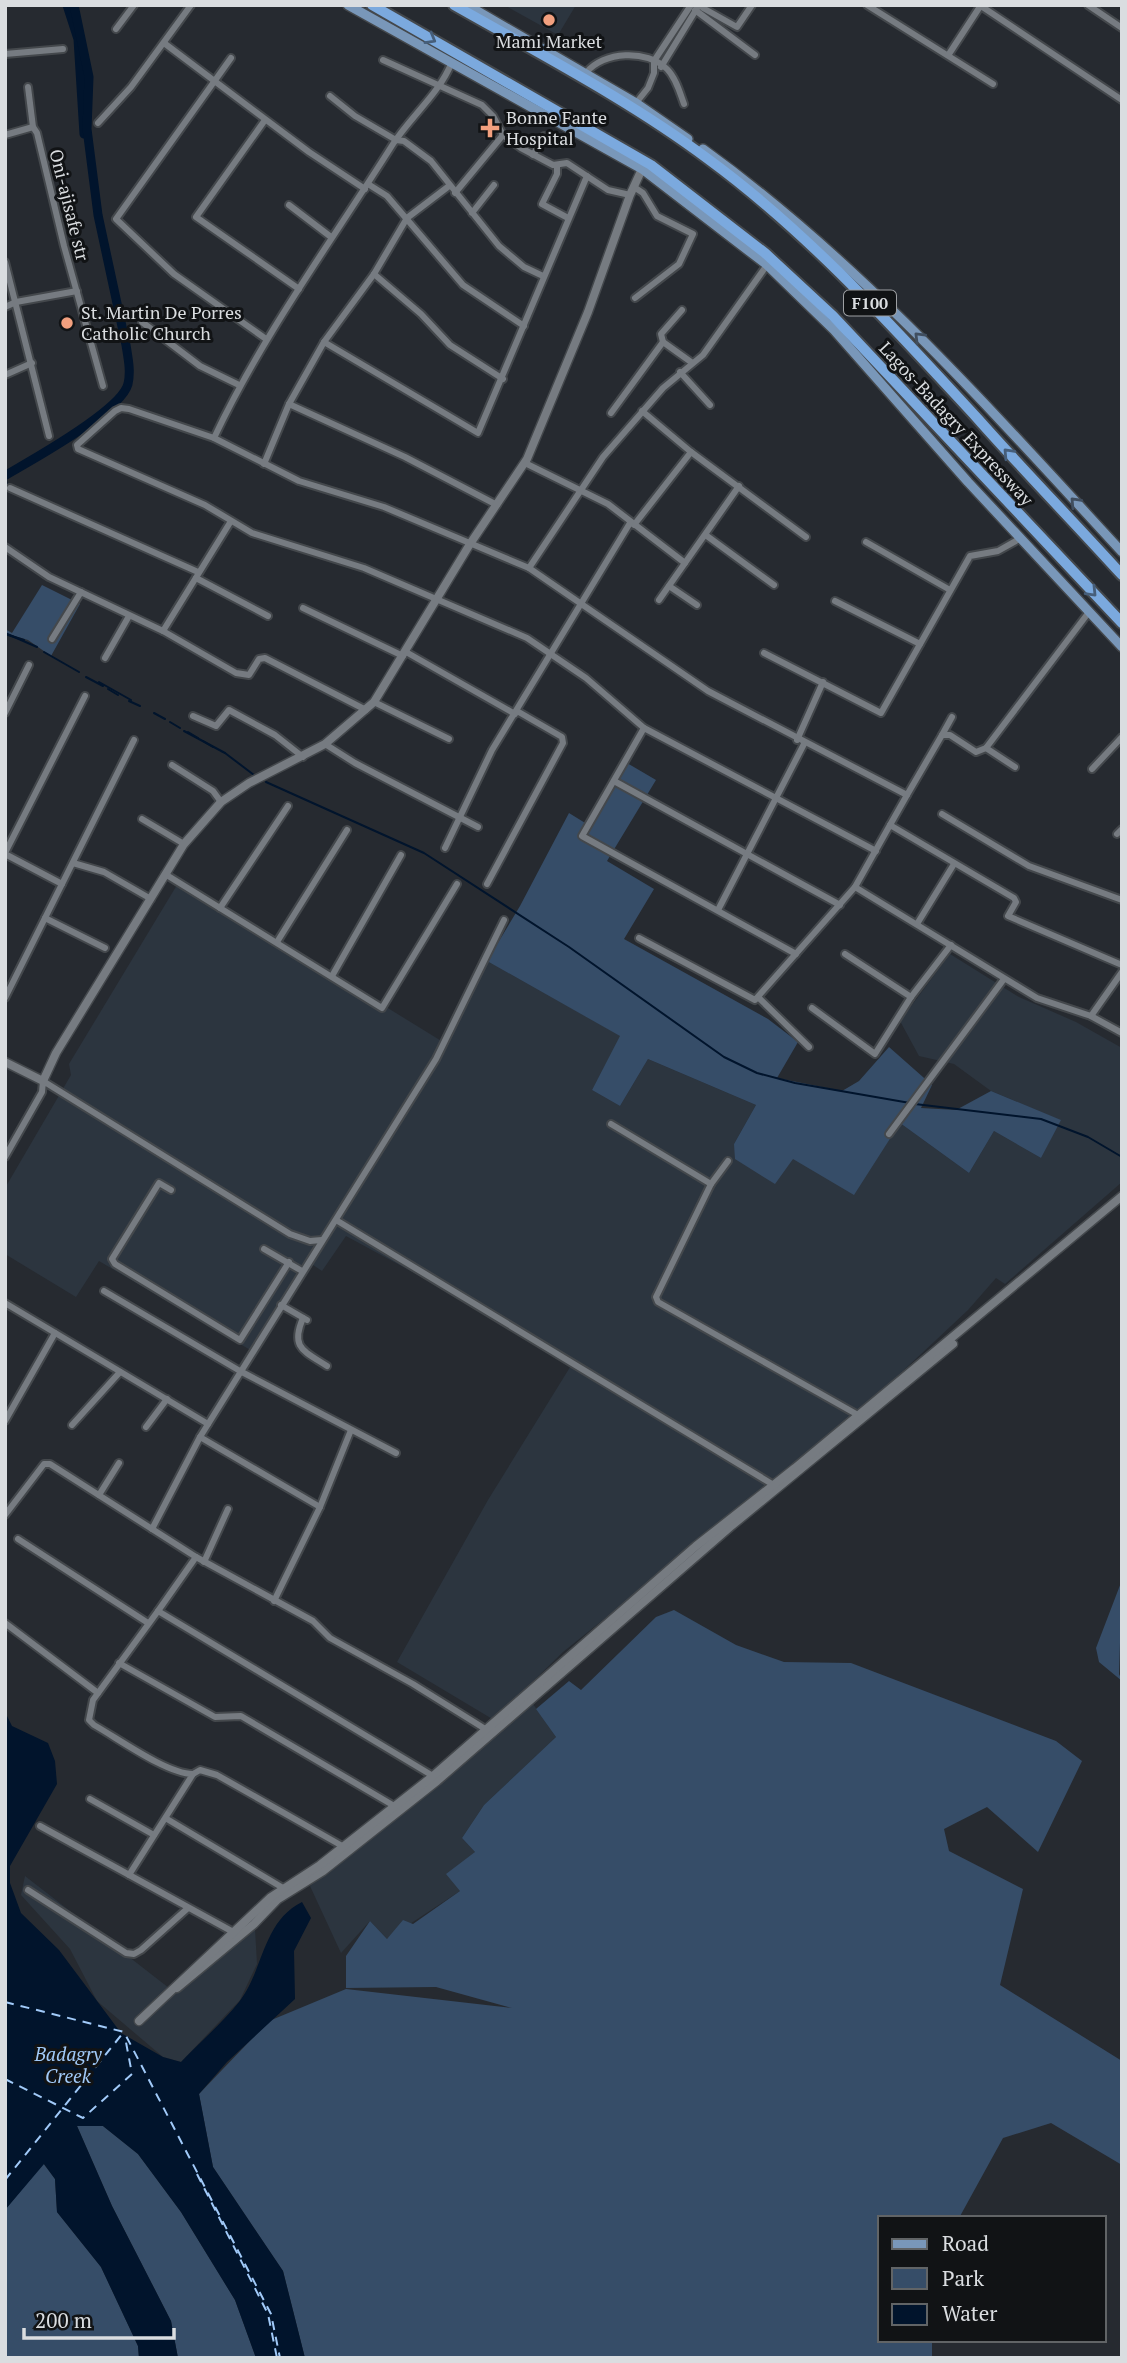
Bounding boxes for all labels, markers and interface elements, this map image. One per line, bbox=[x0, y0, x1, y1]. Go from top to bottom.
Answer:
marker: Mami Market bbox=[541, 12, 557, 28]
place label: Mami Market bbox=[496, 29, 603, 53]
one-way arrow bbox=[424, 31, 437, 44]
place label: Bonne Fante Hospital bbox=[506, 105, 607, 150]
marker: Bonne Fante Hospital bbox=[480, 118, 500, 138]
street label: Oni-ajisafe str bbox=[44, 146, 95, 263]
road number: F100 bbox=[844, 290, 896, 316]
place label: St. Martin De Porres Catholic Church bbox=[81, 300, 242, 345]
marker: St. Martin De Porres Catholic Church bbox=[59, 315, 75, 331]
one-way arrow bbox=[914, 333, 927, 346]
street label: Lagos-Badagry Expressway bbox=[874, 336, 1040, 511]
one-way arrow bbox=[1004, 448, 1017, 461]
one-way arrow bbox=[1071, 498, 1083, 511]
one-way arrow bbox=[1083, 584, 1096, 597]
water label: Badagry Creek bbox=[33, 2041, 103, 2088]
legend bbox=[878, 2216, 1106, 2342]
text: Road bbox=[942, 2229, 989, 2257]
text: Park bbox=[942, 2264, 984, 2292]
scale bar bbox=[24, 2296, 175, 2340]
text: Water bbox=[942, 2299, 997, 2327]
text: 200 m bbox=[35, 2306, 92, 2334]

